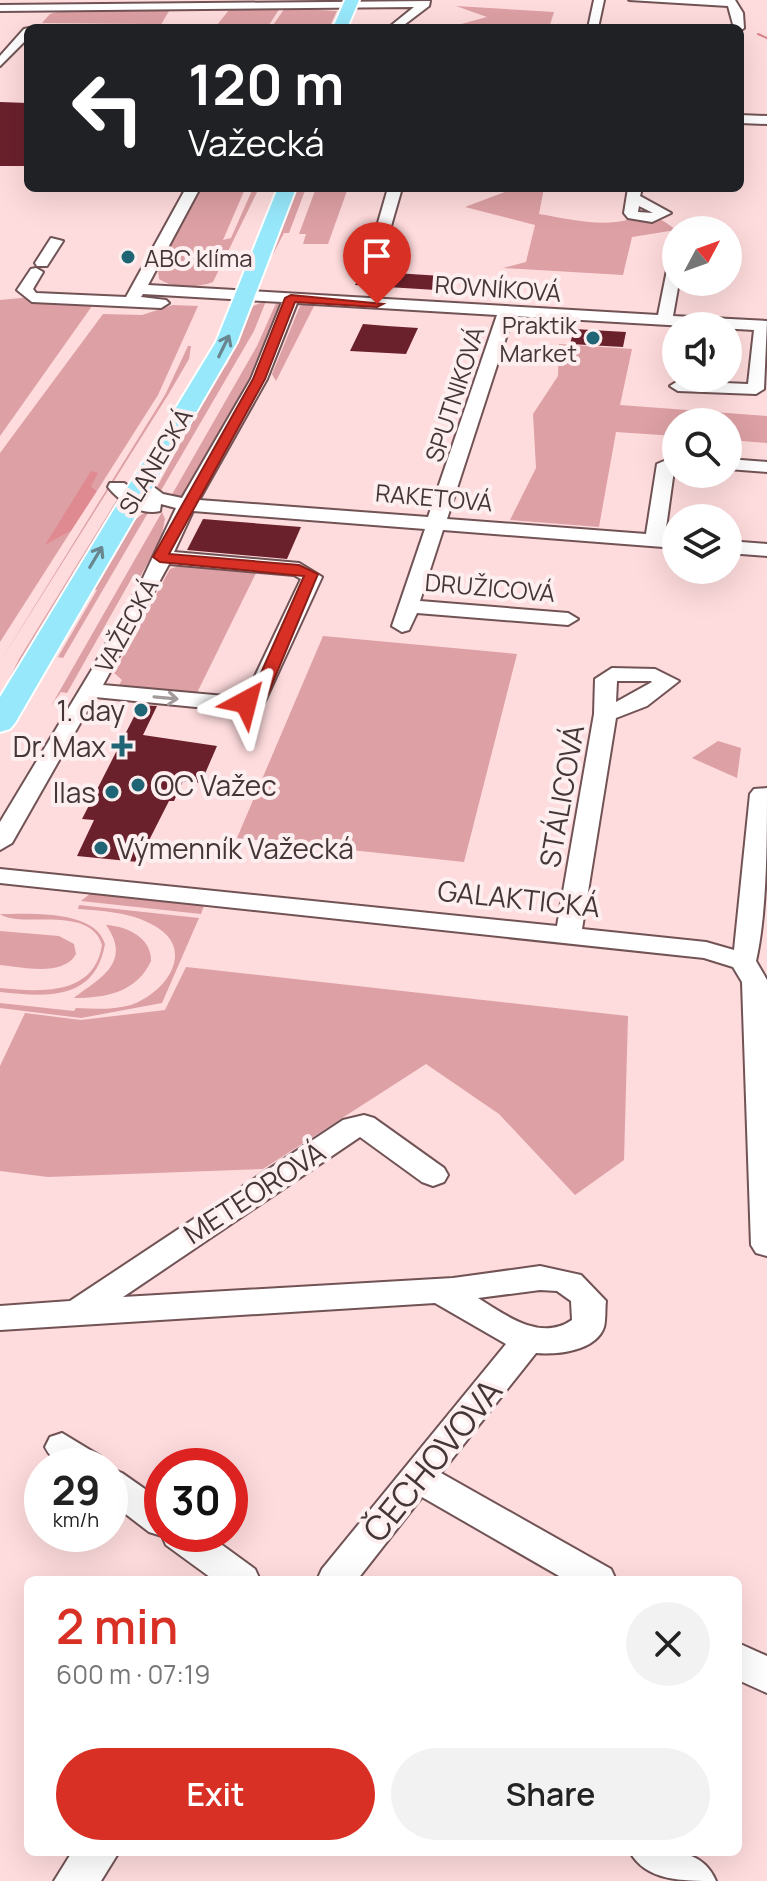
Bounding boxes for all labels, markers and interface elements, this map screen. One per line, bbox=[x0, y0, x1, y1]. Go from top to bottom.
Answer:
text: 120 m bbox=[188, 45, 344, 122]
icon: left bbox=[56, 56, 160, 160]
text: Važecká bbox=[188, 118, 325, 167]
north arrow bbox=[662, 216, 742, 296]
map controls bbox=[662, 216, 742, 584]
pin bbox=[343, 222, 411, 304]
icon: arrive bbox=[355, 234, 399, 278]
place label: ABC klíma bbox=[144, 241, 253, 274]
marker: ABC klíma bbox=[119, 248, 137, 266]
street label: ROVNÍKOVÁ bbox=[434, 267, 562, 309]
place label: Praktik Market bbox=[500, 308, 578, 369]
button: sound bbox=[662, 312, 742, 392]
street label: SPUTNIKOVÁ bbox=[417, 322, 491, 466]
marker: Praktik Market bbox=[584, 329, 602, 347]
one-way arrow bbox=[216, 335, 232, 359]
street label: SLANECKÁ bbox=[110, 402, 200, 520]
button: search bbox=[662, 408, 742, 488]
street label: RAKETOVÁ bbox=[374, 475, 494, 519]
button: layers bbox=[662, 504, 742, 584]
one-way arrow bbox=[89, 546, 105, 569]
street label: DRUŽICOVÁ bbox=[424, 565, 556, 609]
street label: VAŽECKÁ bbox=[87, 572, 165, 678]
position arrow bbox=[204, 660, 288, 744]
place label: 1. day bbox=[56, 691, 125, 729]
one-way arrow bbox=[152, 691, 179, 706]
marker: 1. day bbox=[132, 701, 150, 719]
street label: STÁLICOVÁ bbox=[530, 721, 592, 870]
place label: Dr. Max bbox=[13, 727, 106, 765]
marker: Dr. Max bbox=[113, 737, 131, 755]
place label: OC Važec bbox=[154, 766, 277, 804]
place label: Ilas bbox=[53, 773, 96, 811]
marker: OC Važec bbox=[129, 776, 147, 794]
marker: Ilas bbox=[103, 783, 121, 801]
place label: Výmenník Važecká bbox=[117, 829, 354, 867]
marker: Výmenník Važecká bbox=[92, 839, 110, 857]
street label: GALAKTICKÁ bbox=[436, 871, 602, 925]
street label: METEOROVÁ bbox=[176, 1132, 332, 1252]
street label: ČECHOVOVA bbox=[352, 1369, 512, 1551]
speed limit sign: 30 bbox=[144, 1448, 248, 1552]
text: 29 bbox=[52, 1462, 100, 1517]
text: km/h bbox=[53, 1506, 99, 1533]
text: 2 min bbox=[56, 1593, 178, 1658]
button: close bbox=[626, 1602, 710, 1686]
text: 600 m · 07:19 bbox=[56, 1656, 210, 1692]
button: Exit bbox=[56, 1748, 375, 1840]
button: Share bbox=[391, 1748, 710, 1840]

